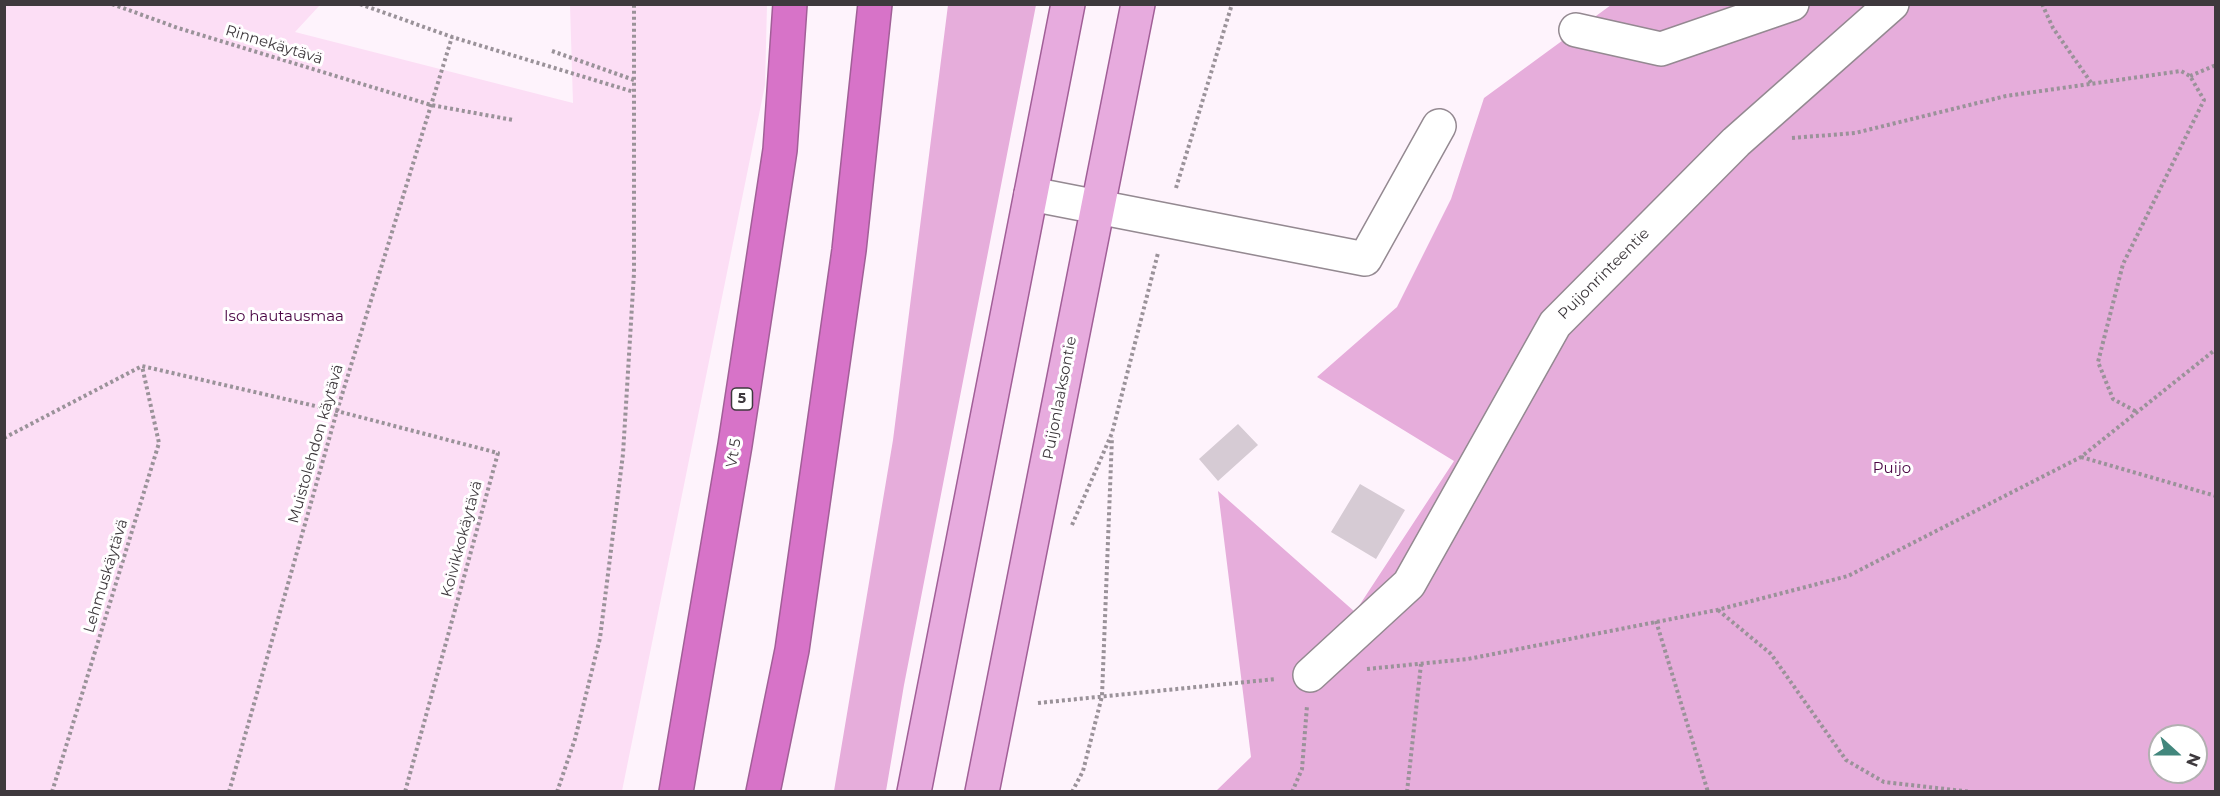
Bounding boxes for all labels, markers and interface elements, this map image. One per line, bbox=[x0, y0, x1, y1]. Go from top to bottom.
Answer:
street label: Rinnekäytävä bbox=[223, 22, 325, 68]
street label: Puijonrinteentie bbox=[1555, 225, 1653, 323]
park label: Iso hautausmaa bbox=[224, 308, 344, 326]
street label: Puijonlaaksontie bbox=[1039, 335, 1081, 461]
street label: Muistolehdon käytävä bbox=[285, 362, 347, 526]
road number: 5 bbox=[732, 388, 752, 410]
street label: Vt 5 bbox=[723, 437, 745, 469]
park label: Puijo bbox=[1873, 460, 1911, 478]
street label: Koivikkokäytävä bbox=[438, 479, 486, 599]
street label: Lehmuskäytävä bbox=[80, 517, 132, 635]
north arrow bbox=[2148, 724, 2208, 784]
text: N bbox=[2182, 750, 2205, 769]

